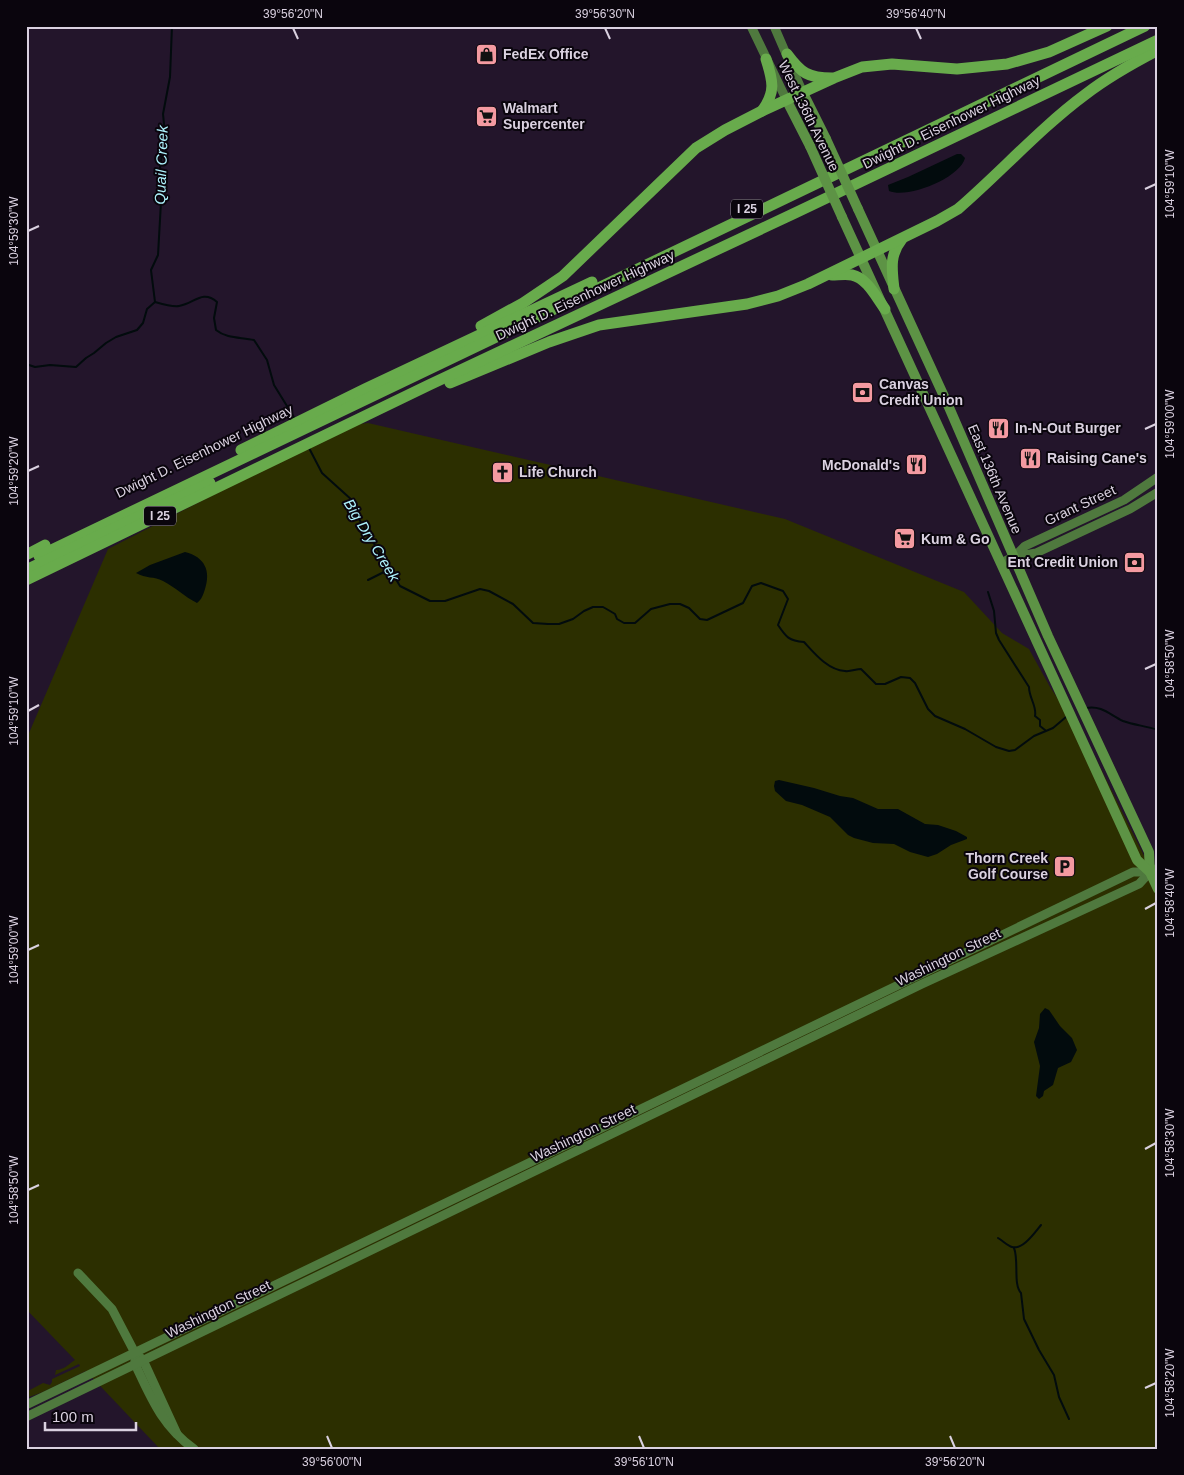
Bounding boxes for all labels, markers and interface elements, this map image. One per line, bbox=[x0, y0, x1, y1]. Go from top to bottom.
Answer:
text: 39°56'20"N bbox=[263, 7, 323, 21]
text: 39°56'30"N bbox=[575, 7, 635, 21]
text: 39°56'40"N bbox=[886, 7, 946, 21]
shop icon: FedEx Office bbox=[475, 42, 499, 66]
place label: FedEx Office bbox=[503, 46, 589, 62]
street label: West 136th Avenue bbox=[775, 58, 843, 174]
street label: Dwight D. Eisenhower Highway bbox=[860, 72, 1042, 172]
place label: Walmart Supercenter bbox=[503, 100, 585, 132]
supermarket icon: Walmart Supercenter bbox=[475, 104, 499, 128]
water label: Quail Creek bbox=[151, 124, 171, 205]
text: 104°59'10"W bbox=[1163, 149, 1177, 219]
text: 104°59'30"W bbox=[7, 196, 21, 266]
road number: I 25 bbox=[731, 200, 763, 218]
street label: Dwight D. Eisenhower Highway bbox=[493, 246, 677, 344]
place label: Canvas Credit Union bbox=[879, 376, 963, 408]
bank icon: Canvas Credit Union bbox=[851, 380, 875, 404]
text: 104°59'00"W bbox=[1163, 389, 1177, 459]
street label: Dwight D. Eisenhower Highway bbox=[113, 401, 295, 501]
restaurant icon: In-N-Out Burger bbox=[987, 416, 1011, 440]
place label: In-N-Out Burger bbox=[1015, 420, 1121, 436]
street label: East 136th Avenue bbox=[965, 422, 1025, 536]
text: 104°59'20"W bbox=[7, 436, 21, 506]
restaurant icon: Raising Cane's bbox=[1019, 446, 1043, 470]
place label: Raising Cane's bbox=[1047, 450, 1147, 466]
restaurant icon: McDonald's bbox=[904, 453, 928, 477]
place label: McDonald's bbox=[822, 457, 900, 473]
church icon: Life Church bbox=[491, 460, 515, 484]
place label: Life Church bbox=[519, 464, 597, 480]
street label: Grant Street bbox=[1042, 482, 1118, 528]
water label: Big Dry Creek bbox=[341, 496, 404, 586]
road number: I 25 bbox=[144, 506, 176, 526]
supermarket icon: Kum & Go bbox=[893, 527, 917, 551]
place label: Kum & Go bbox=[921, 531, 989, 547]
bank icon: Ent Credit Union bbox=[1122, 550, 1146, 574]
place label: Ent Credit Union bbox=[1008, 554, 1118, 570]
text: 104°58'50"W bbox=[1163, 629, 1177, 699]
text: 104°59'10"W bbox=[7, 676, 21, 746]
place label: Thorn Creek Golf Course bbox=[966, 850, 1048, 882]
parking icon: Thorn Creek Golf Course bbox=[1052, 854, 1076, 878]
text: 104°58'40"W bbox=[1163, 868, 1177, 938]
text: 104°59'00"W bbox=[7, 915, 21, 985]
street label: Washington Street bbox=[893, 925, 1003, 989]
street label: Washington Street bbox=[528, 1101, 638, 1165]
text: 104°58'30"W bbox=[1163, 1108, 1177, 1178]
text: 104°58'50"W bbox=[7, 1155, 21, 1225]
street label: Washington Street bbox=[163, 1277, 273, 1341]
text: 104°58'20"W bbox=[1163, 1348, 1177, 1418]
scale bar bbox=[45, 1400, 136, 1432]
text: 100 m bbox=[52, 1408, 94, 1425]
text: 39°56'00"N bbox=[302, 1455, 362, 1469]
text: 39°56'10"N bbox=[614, 1455, 674, 1469]
text: 39°56'20"N bbox=[925, 1455, 985, 1469]

